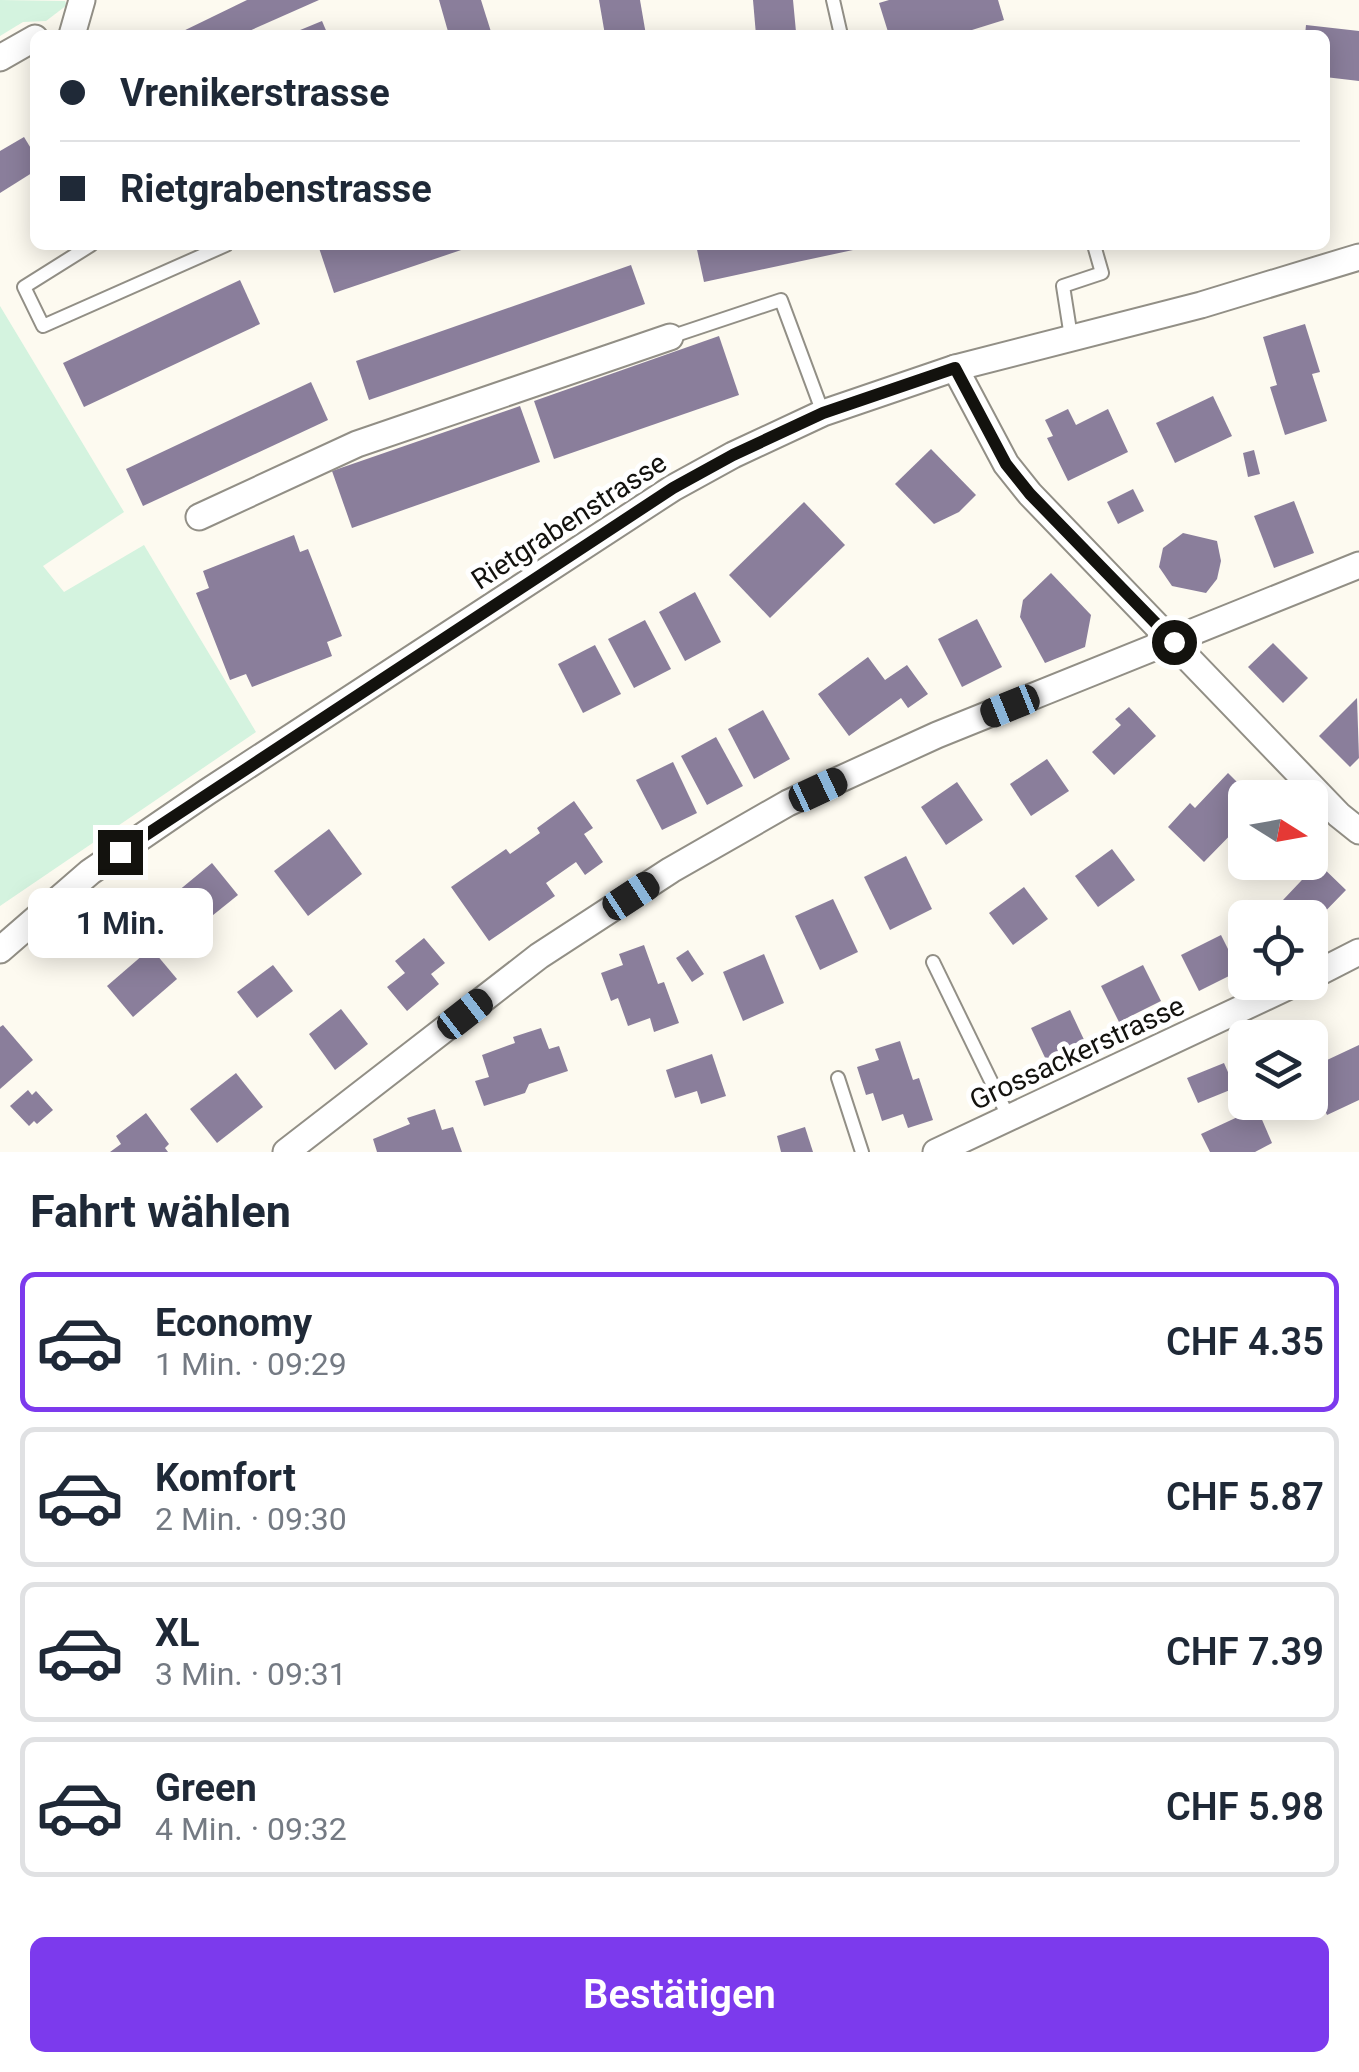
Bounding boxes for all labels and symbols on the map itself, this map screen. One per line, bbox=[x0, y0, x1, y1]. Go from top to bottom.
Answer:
street label: Rietgrabenstrasse bbox=[465, 446, 673, 596]
route start bbox=[1152, 620, 1197, 665]
car bbox=[977, 681, 1043, 731]
car bbox=[784, 764, 852, 816]
north arrow bbox=[1228, 780, 1328, 880]
route end bbox=[98, 830, 143, 875]
car bbox=[598, 867, 664, 925]
callout: 1 Min. bbox=[28, 887, 212, 957]
car bbox=[432, 984, 498, 1044]
street label: Grossackerstrasse bbox=[965, 989, 1189, 1117]

